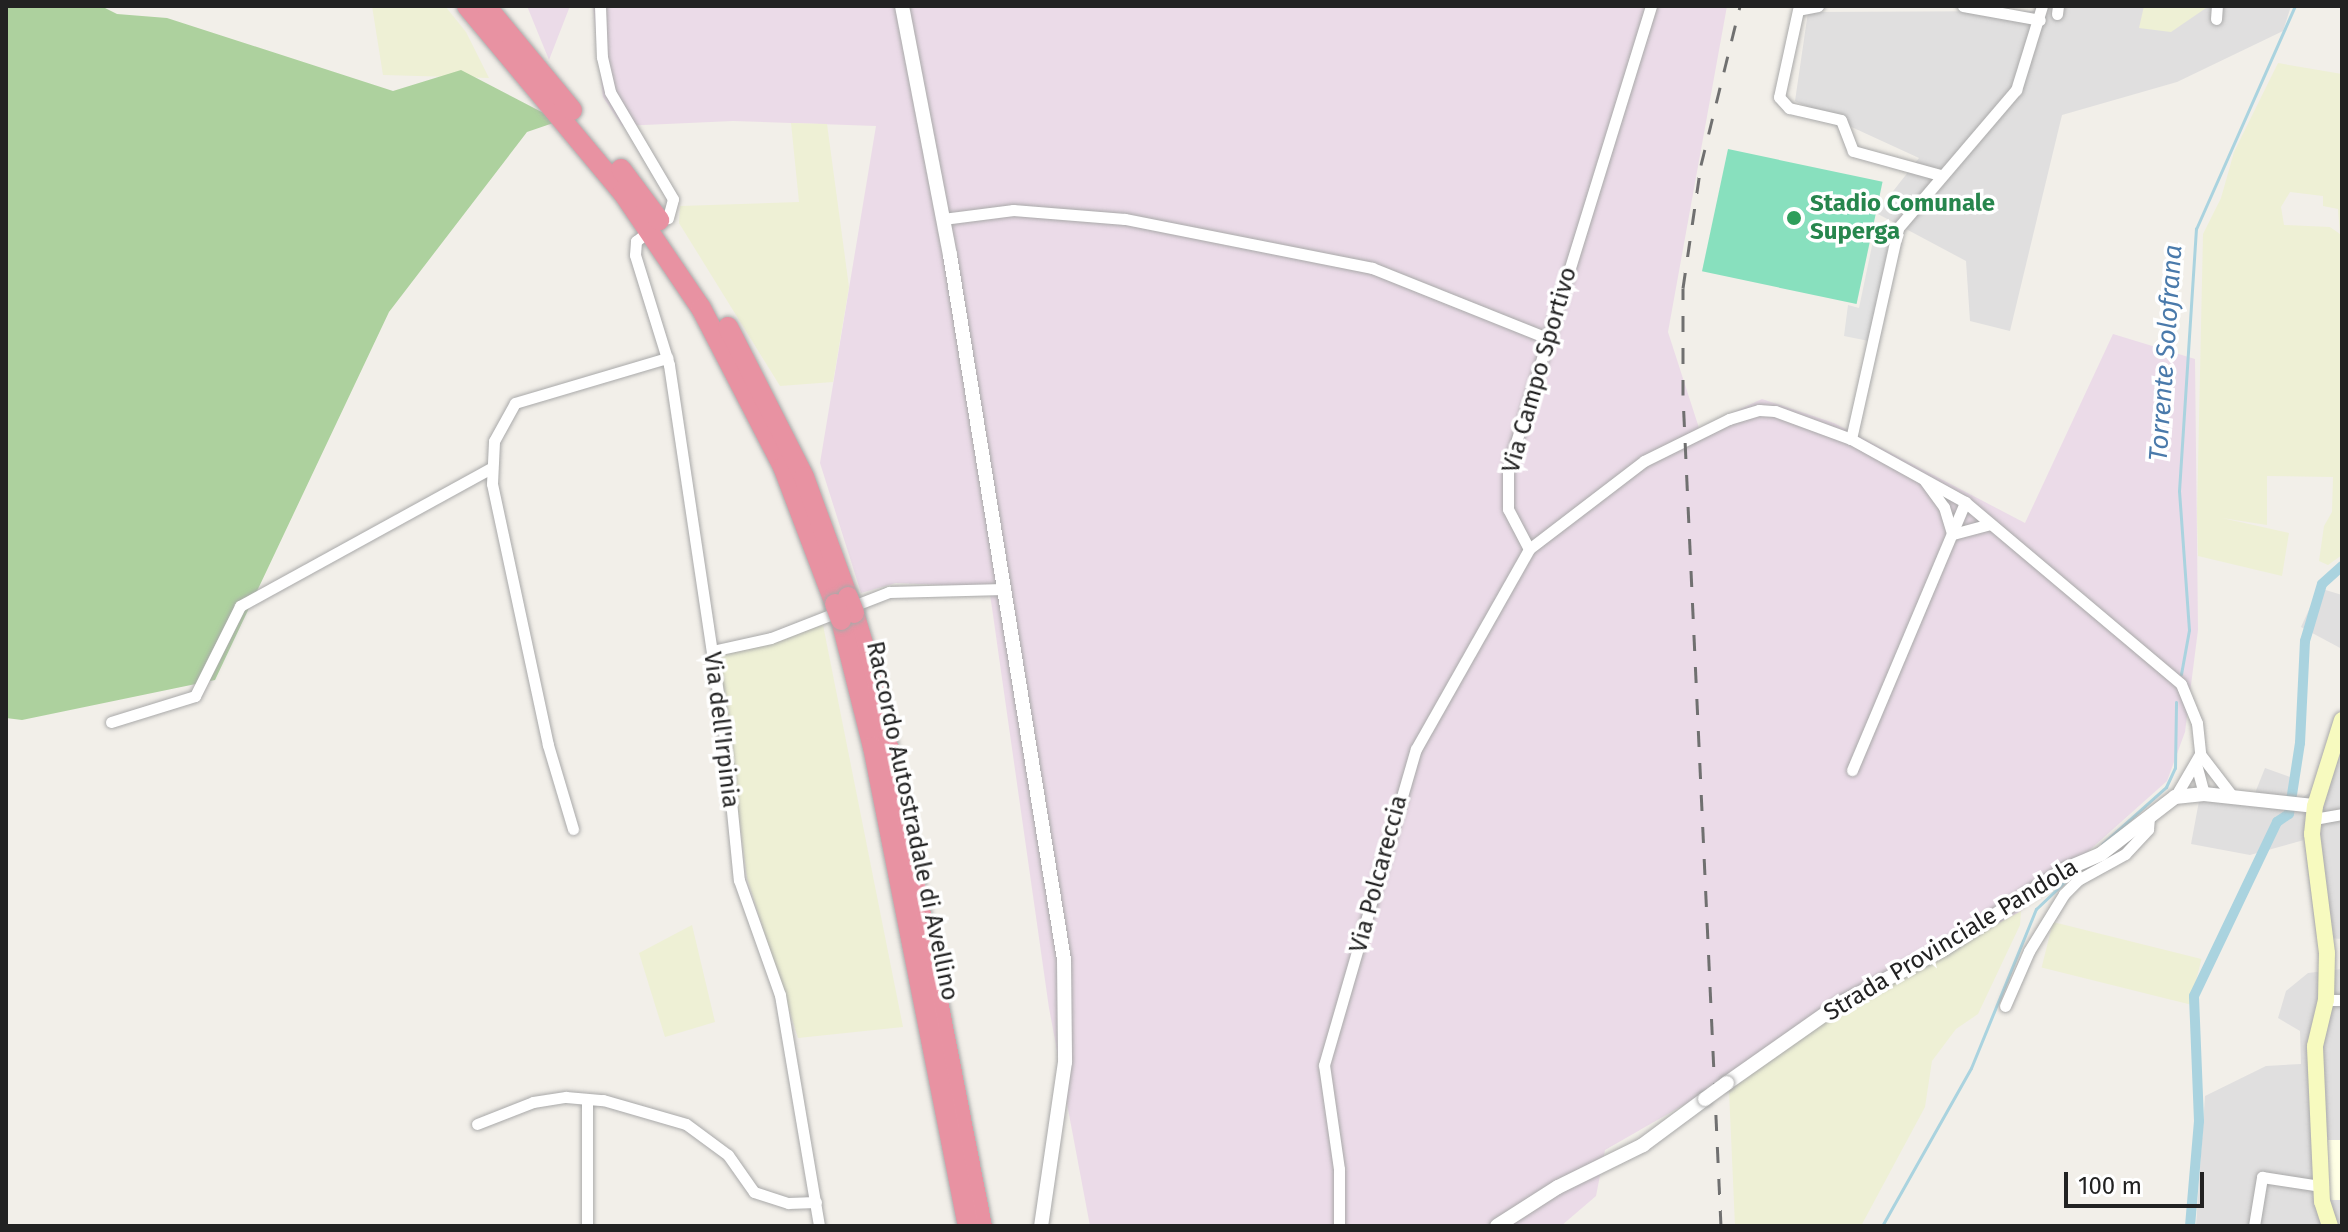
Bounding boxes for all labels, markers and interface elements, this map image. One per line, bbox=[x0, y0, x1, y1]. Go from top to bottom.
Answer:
place label: Stadio Comunale Superga bbox=[1810, 190, 1995, 246]
marker: Stadio Comunale Superga bbox=[1785, 209, 1803, 227]
water label: Torrente Solofrana bbox=[2143, 244, 2189, 462]
street label: Via Campo Sportivo bbox=[1497, 264, 1583, 476]
street label: Raccordo Autostradale di Avellino bbox=[860, 639, 964, 1003]
street label: Via dell'Irpinia bbox=[697, 650, 745, 810]
street label: Via Polcareccia bbox=[1344, 792, 1414, 956]
street label: Strada Provinciale Pandola bbox=[1819, 853, 2083, 1027]
scale bar bbox=[2068, 1156, 2208, 1206]
text: 100 m bbox=[2078, 1172, 2142, 1200]

